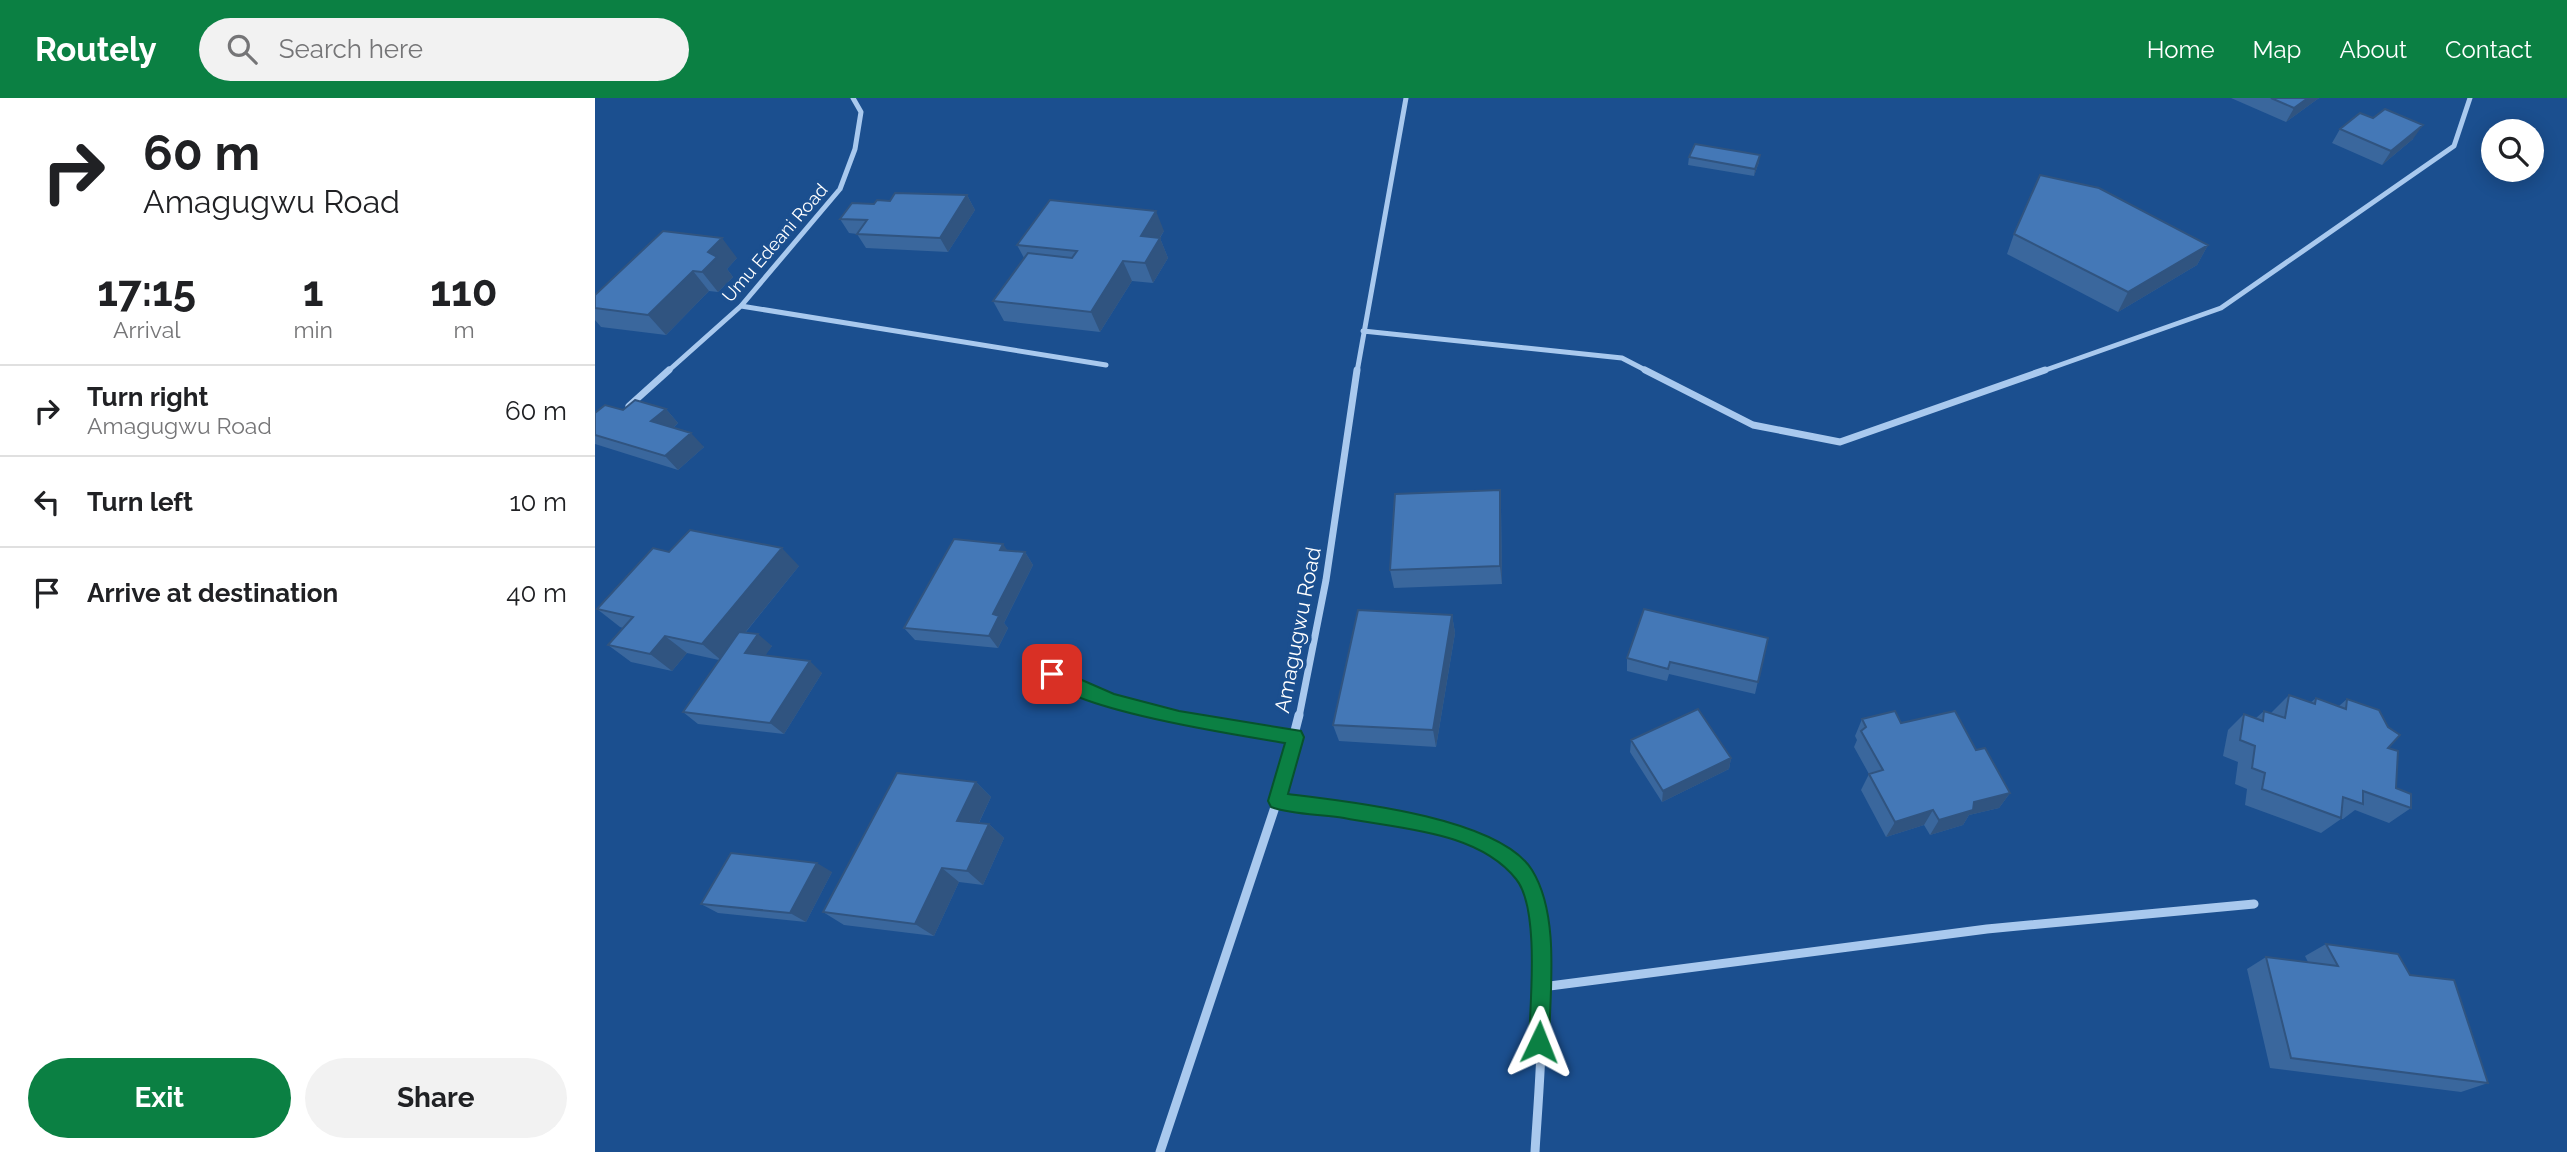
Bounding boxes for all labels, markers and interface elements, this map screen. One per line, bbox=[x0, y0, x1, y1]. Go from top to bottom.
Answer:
search box bbox=[199, 18, 689, 81]
text: Routely bbox=[35, 30, 157, 69]
icon: search bbox=[223, 30, 261, 68]
text: Search here bbox=[279, 34, 423, 64]
text: Home bbox=[2147, 35, 2215, 64]
text: Map bbox=[2253, 35, 2301, 64]
text: About bbox=[2339, 35, 2407, 64]
text: Contact bbox=[2445, 35, 2532, 64]
map controls bbox=[2481, 119, 2544, 182]
button: search bbox=[2481, 119, 2544, 182]
text: 60 m bbox=[143, 124, 260, 181]
icon: right bbox=[28, 126, 119, 217]
street label: Umu Edeani Road bbox=[718, 179, 832, 306]
text: Amagugwu Road bbox=[143, 183, 400, 220]
text: 17:15 bbox=[97, 267, 196, 316]
text: 1 bbox=[303, 267, 324, 316]
text: 110 bbox=[430, 267, 498, 316]
text: Arrival bbox=[113, 316, 180, 343]
text: min bbox=[293, 316, 333, 343]
text: m bbox=[453, 316, 475, 343]
text: Turn right bbox=[87, 382, 208, 412]
icon: right bbox=[28, 392, 66, 430]
text: 60 m bbox=[505, 396, 567, 426]
text: Amagugwu Road bbox=[87, 412, 272, 439]
icon: left bbox=[28, 483, 66, 521]
text: Turn left bbox=[87, 487, 193, 517]
text: 10 m bbox=[509, 487, 567, 517]
street label: Amagugwu Road bbox=[1269, 545, 1326, 715]
icon: arrive bbox=[28, 574, 66, 612]
text: Arrive at destination bbox=[87, 578, 338, 608]
text: 40 m bbox=[506, 578, 567, 608]
pin bbox=[1022, 644, 1082, 704]
icon: arrive bbox=[1033, 655, 1071, 693]
position arrow bbox=[1502, 1005, 1576, 1079]
button: Exit bbox=[28, 1058, 291, 1138]
button: Share bbox=[305, 1058, 567, 1138]

